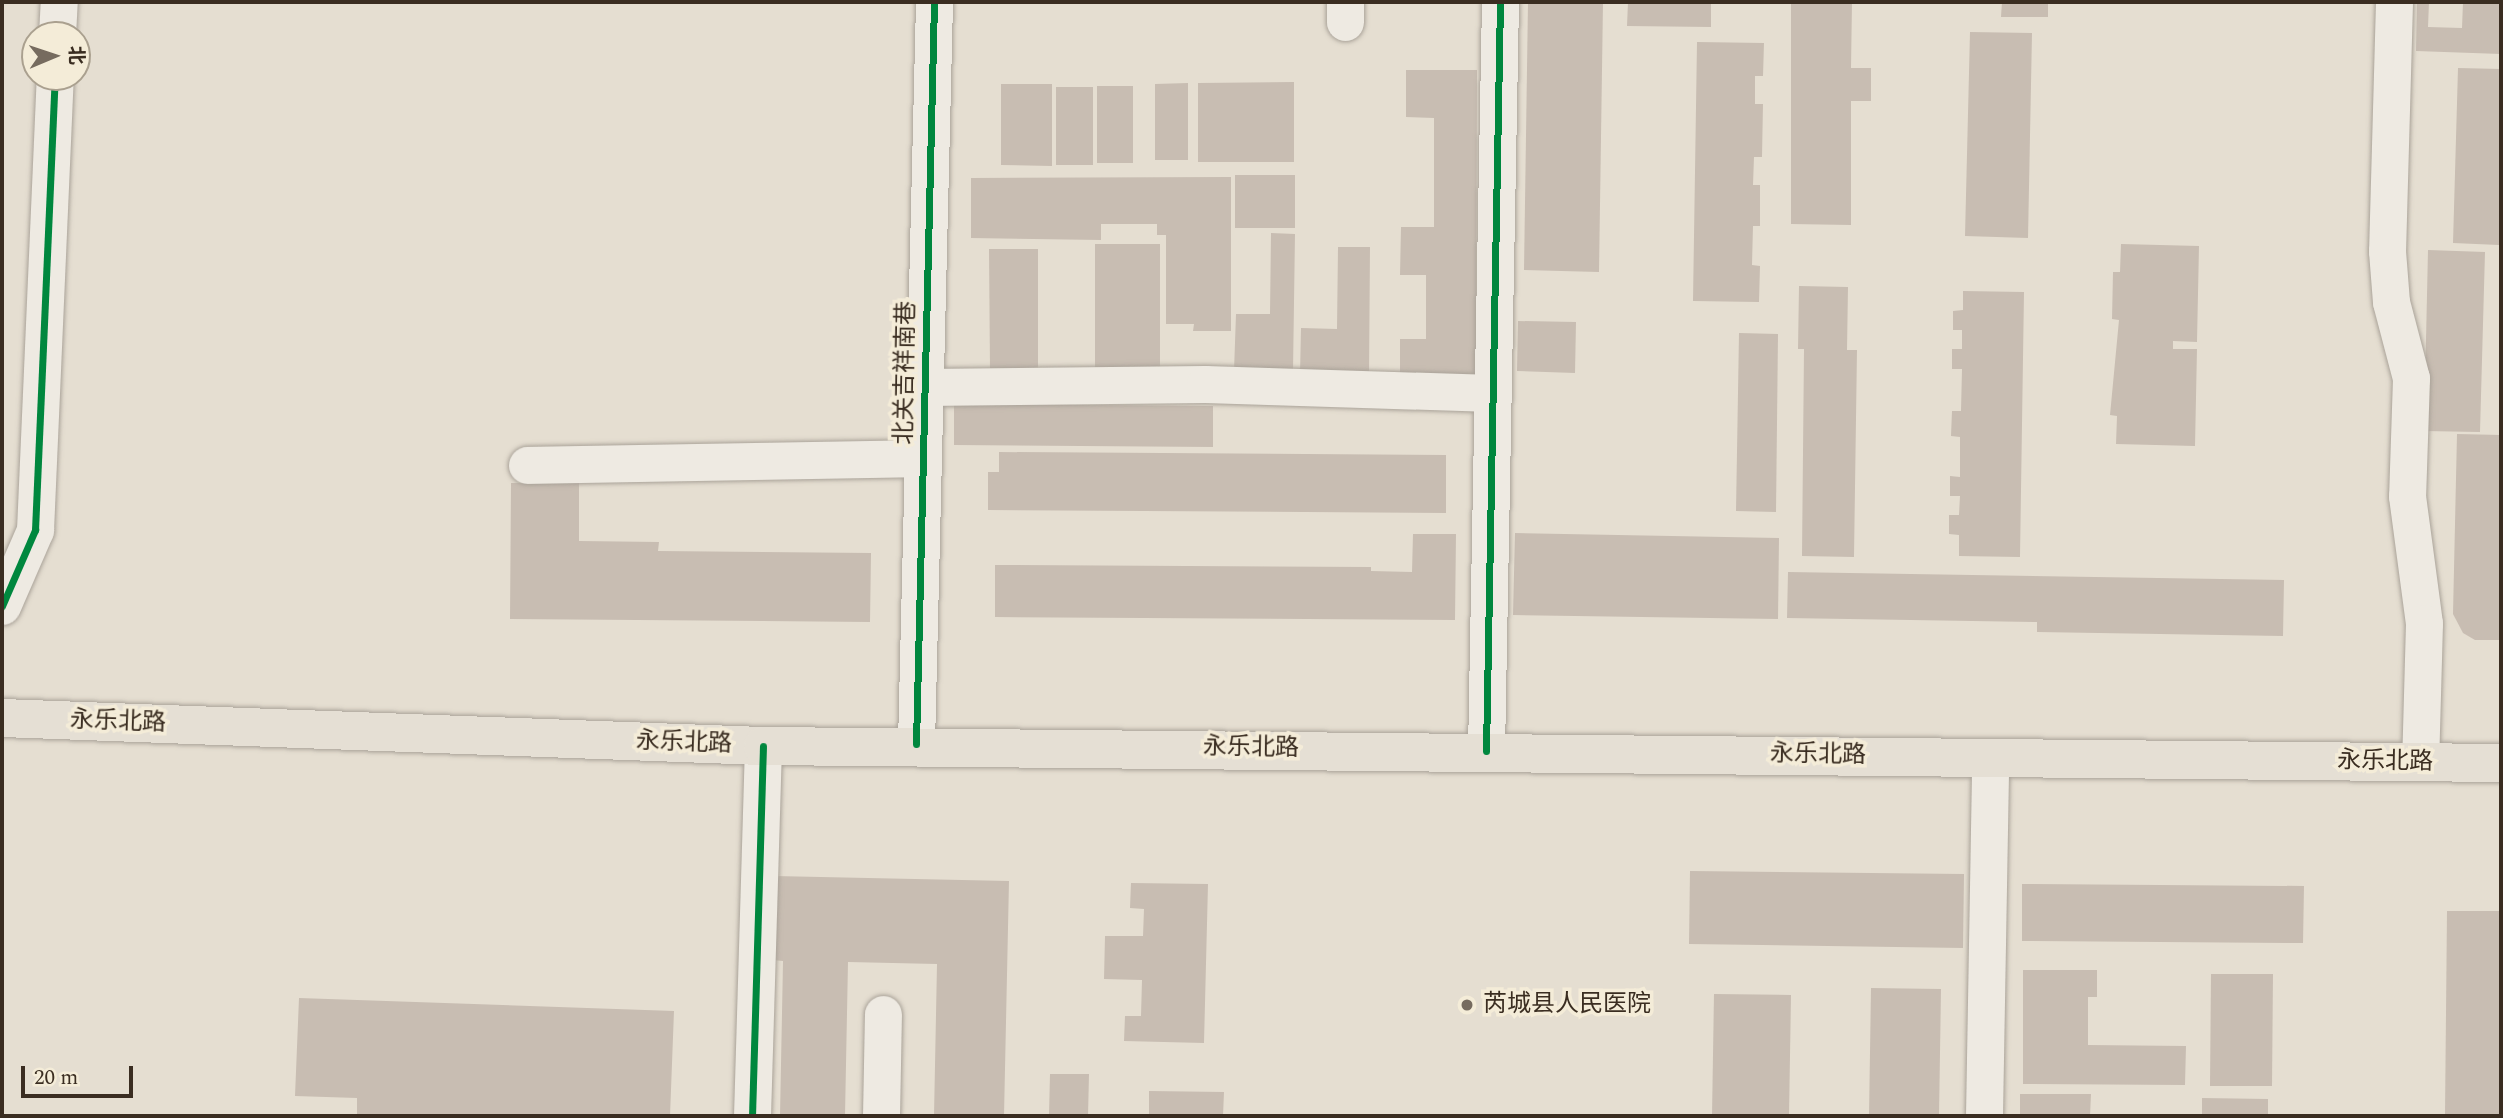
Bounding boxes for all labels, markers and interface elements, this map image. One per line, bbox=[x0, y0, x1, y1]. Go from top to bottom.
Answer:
north arrow bbox=[21, 21, 91, 91]
text: 北 bbox=[61, 45, 90, 65]
street label: 北关吉祥南巷 bbox=[890, 301, 922, 445]
street label: 永乐北路 bbox=[70, 706, 166, 738]
street label: 永乐北路 bbox=[636, 727, 732, 759]
street label: 永乐北路 bbox=[1203, 733, 1299, 763]
street label: 永乐北路 bbox=[1770, 740, 1866, 770]
street label: 永乐北路 bbox=[2337, 747, 2433, 777]
place label: 芮城县人民医院 bbox=[1483, 991, 1651, 1019]
marker: 芮城县人民医院 bbox=[1457, 995, 1477, 1015]
scale bar bbox=[24, 1052, 136, 1096]
text: 20 m bbox=[34, 1062, 78, 1094]

